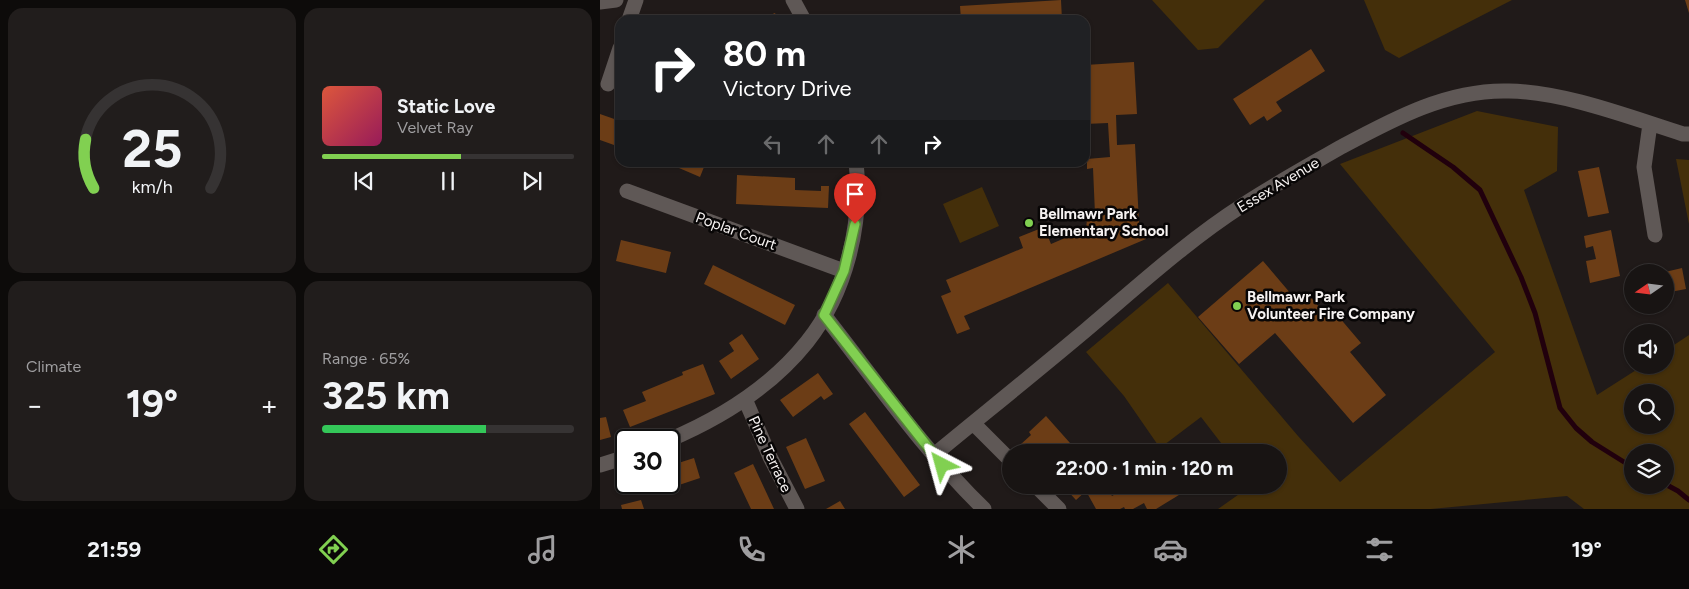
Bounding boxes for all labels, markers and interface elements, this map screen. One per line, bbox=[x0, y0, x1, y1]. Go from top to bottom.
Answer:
text: 80 m bbox=[723, 33, 806, 75]
icon: right bbox=[640, 35, 705, 100]
text: Victory Drive bbox=[723, 75, 852, 102]
text: Static Love bbox=[397, 95, 495, 118]
text: 25 bbox=[122, 118, 182, 180]
text: Velvet Ray bbox=[397, 118, 473, 137]
icon: left bbox=[759, 130, 787, 158]
icon: ahead bbox=[812, 130, 840, 158]
icon: ahead bbox=[865, 130, 893, 158]
icon: right bbox=[918, 130, 946, 158]
street label: Essex Avenue bbox=[1234, 153, 1322, 217]
icon: previous bbox=[350, 167, 378, 195]
icon: pause bbox=[434, 167, 462, 195]
icon: next bbox=[518, 167, 546, 195]
pin bbox=[834, 173, 876, 224]
text: km/h bbox=[132, 176, 172, 197]
icon: arrive bbox=[841, 180, 869, 208]
place label: Bellmawr Park Elementary School bbox=[1039, 205, 1169, 240]
street label: Poplar Court bbox=[693, 208, 779, 254]
marker: Bellmawr Park Elementary School bbox=[1023, 217, 1035, 229]
north arrow bbox=[1624, 264, 1674, 314]
map controls bbox=[1624, 264, 1674, 494]
place label: Bellmawr Park Volunteer Fire Company bbox=[1247, 288, 1415, 323]
marker: Bellmawr Park Volunteer Fire Company bbox=[1231, 300, 1243, 312]
button: sound bbox=[1624, 324, 1674, 374]
text: Range · 65% bbox=[322, 349, 410, 368]
text: Climate bbox=[26, 357, 81, 376]
text: 325 km bbox=[322, 373, 450, 419]
text: 19° bbox=[126, 381, 178, 427]
button: search bbox=[1624, 384, 1674, 434]
text: − bbox=[26, 388, 43, 422]
text: + bbox=[261, 388, 278, 422]
street label: Pine Terrace bbox=[744, 413, 796, 495]
speed limit sign: 30 bbox=[615, 429, 680, 494]
position arrow bbox=[915, 438, 967, 490]
button: layers bbox=[1624, 444, 1674, 494]
text: 22:00 · 1 min · 120 m bbox=[1056, 457, 1233, 480]
icon: directions bbox=[316, 532, 351, 567]
icon: music bbox=[525, 532, 560, 567]
icon: phone bbox=[734, 532, 769, 567]
icon: climate bbox=[944, 532, 979, 567]
icon: car bbox=[1153, 532, 1188, 567]
icon: filters bbox=[1362, 532, 1397, 567]
text: 21:59 bbox=[87, 536, 141, 563]
text: 19° bbox=[1571, 536, 1602, 563]

